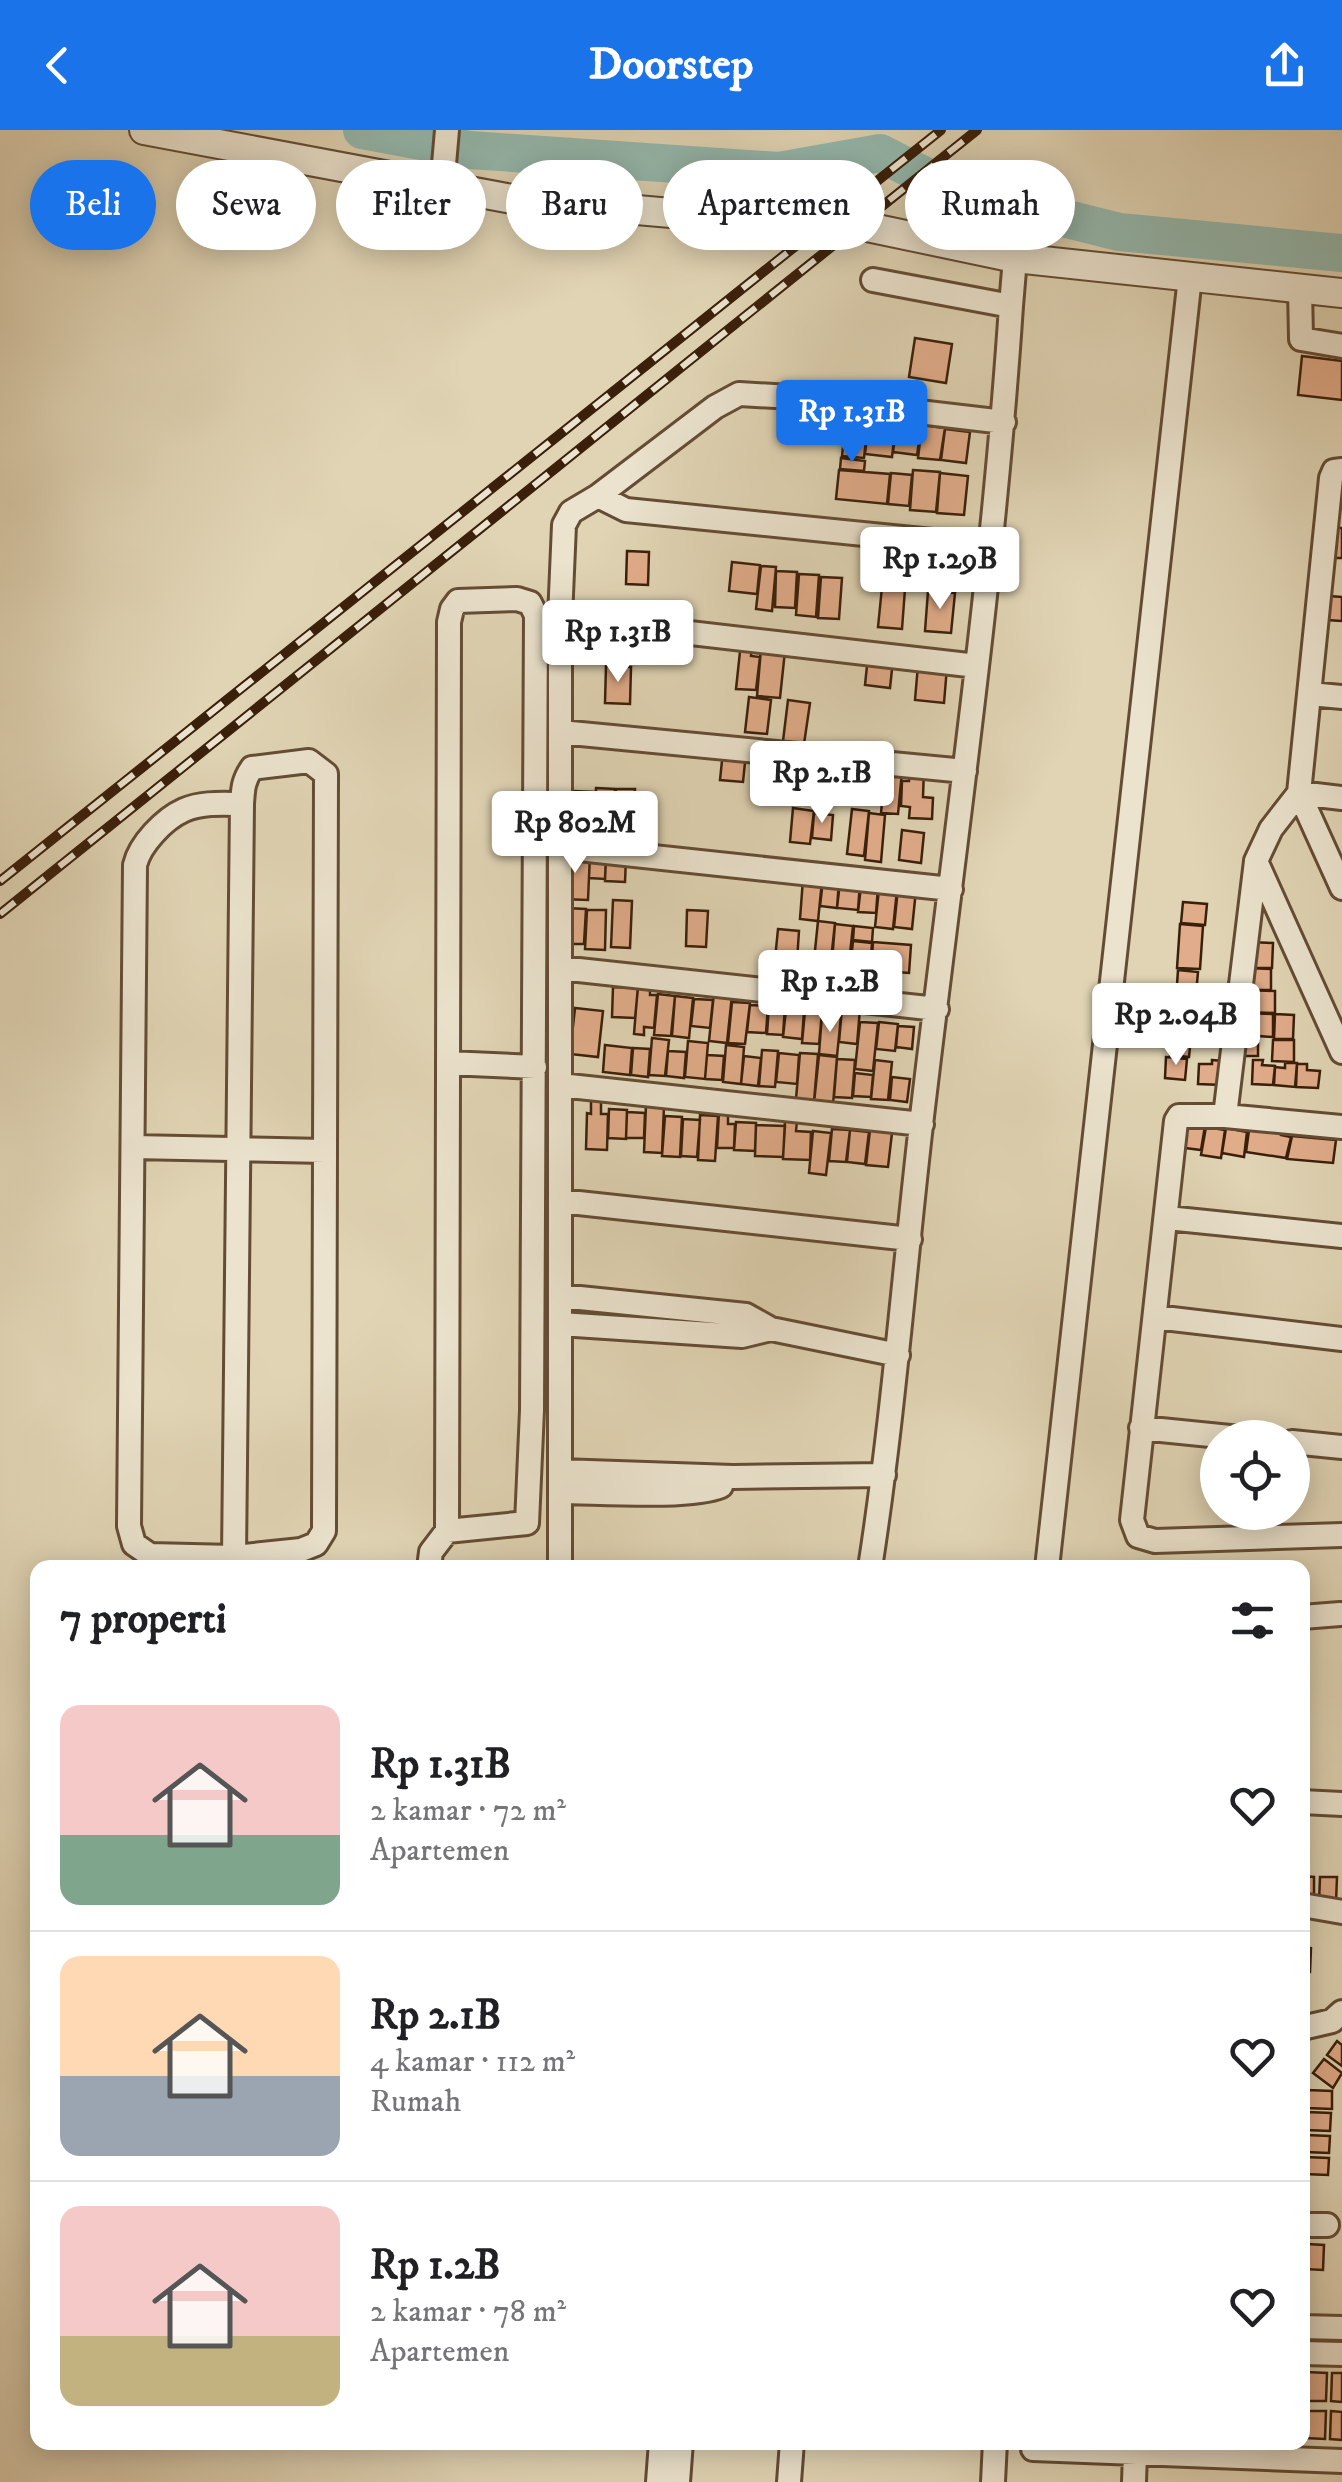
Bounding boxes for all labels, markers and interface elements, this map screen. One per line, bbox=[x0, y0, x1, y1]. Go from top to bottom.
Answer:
text: Doorstep bbox=[589, 37, 753, 93]
icon: back bbox=[30, 38, 85, 93]
icon: share bbox=[1257, 38, 1312, 93]
chip: Beli bbox=[30, 160, 156, 250]
chip: Sewa bbox=[176, 160, 316, 250]
chip: Filter bbox=[336, 160, 486, 250]
chip: Baru bbox=[506, 160, 643, 250]
chip: Apartemen bbox=[663, 160, 885, 250]
chip: Rumah bbox=[905, 160, 1075, 250]
pin: Rp 1.31B bbox=[749, 380, 955, 465]
text: Rp 1.31B bbox=[798, 392, 906, 432]
pin: Rp 1.29B bbox=[837, 527, 1043, 612]
text: Rp 1.29B bbox=[882, 539, 998, 579]
pin: Rp 1.31B bbox=[515, 600, 721, 685]
text: Rp 1.31B bbox=[564, 612, 672, 652]
pin: Rp 2.1B bbox=[730, 741, 914, 826]
text: Rp 2.1B bbox=[772, 753, 872, 793]
pin: Rp 802M bbox=[483, 791, 667, 876]
text: Rp 802M bbox=[514, 803, 636, 843]
pin: Rp 1.2B bbox=[738, 950, 922, 1035]
text: Rp 1.2B bbox=[780, 962, 880, 1002]
pin: Rp 2.04B bbox=[1073, 983, 1279, 1068]
text: Rp 2.04B bbox=[1114, 995, 1238, 1035]
map controls bbox=[1200, 1420, 1310, 1530]
button: locate bbox=[1200, 1420, 1310, 1530]
icon: filters bbox=[1225, 1593, 1280, 1648]
text: 7 properti bbox=[60, 1594, 226, 1646]
text: Rp 1.31B bbox=[370, 1739, 511, 1791]
icon: home bbox=[140, 1745, 260, 1865]
icon: heart bbox=[1225, 1778, 1280, 1833]
text: 2 kamar · 72 m² bbox=[370, 1791, 566, 1831]
text: Apartemen bbox=[370, 1831, 509, 1871]
text: Rp 2.1B bbox=[370, 1990, 501, 2042]
icon: home bbox=[140, 1996, 260, 2116]
icon: heart bbox=[1225, 2029, 1280, 2084]
text: 4 kamar · 112 m² bbox=[370, 2042, 575, 2082]
text: Rumah bbox=[370, 2082, 461, 2122]
text: Rp 1.2B bbox=[370, 2240, 501, 2292]
icon: home bbox=[140, 2246, 260, 2366]
icon: heart bbox=[1225, 2279, 1280, 2334]
text: 2 kamar · 78 m² bbox=[370, 2292, 566, 2332]
text: Apartemen bbox=[370, 2332, 509, 2372]

